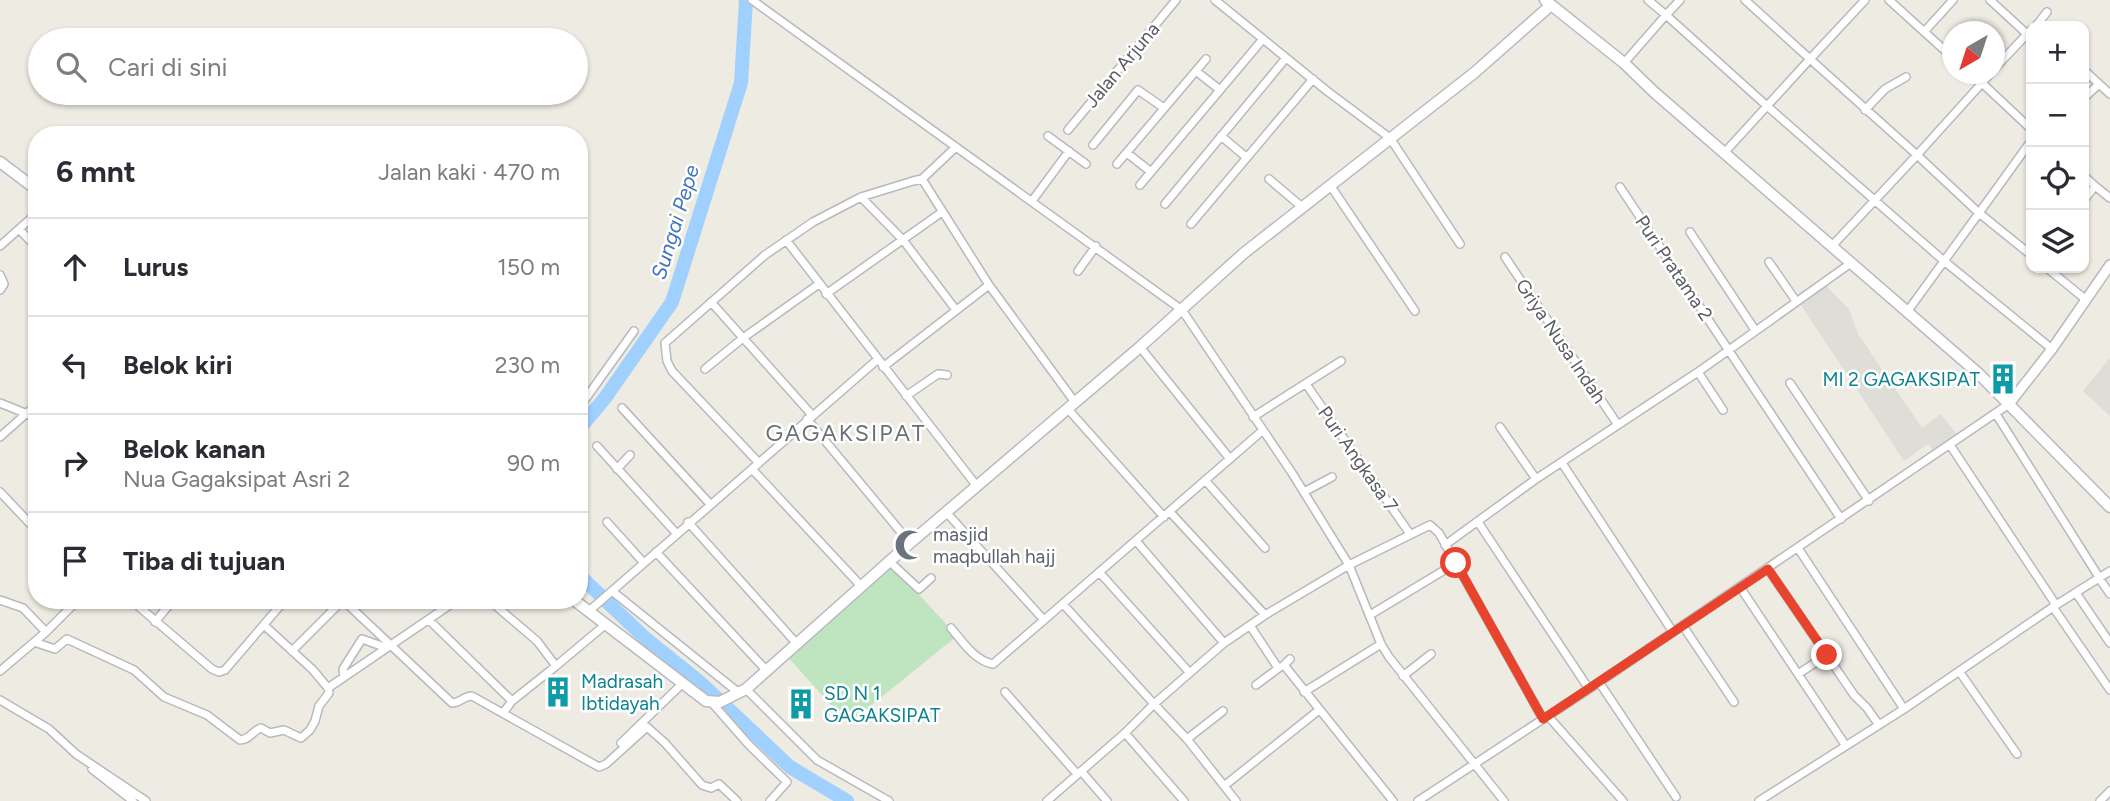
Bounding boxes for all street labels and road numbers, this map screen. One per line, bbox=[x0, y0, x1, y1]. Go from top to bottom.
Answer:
street label: Jalan Arjuna bbox=[1080, 18, 1164, 112]
street label: Puri Pratama 2 bbox=[1630, 211, 1718, 325]
street label: Griya Nusa Indah bbox=[1511, 274, 1611, 408]
street label: Puri Angkasa 7 bbox=[1313, 402, 1403, 516]

